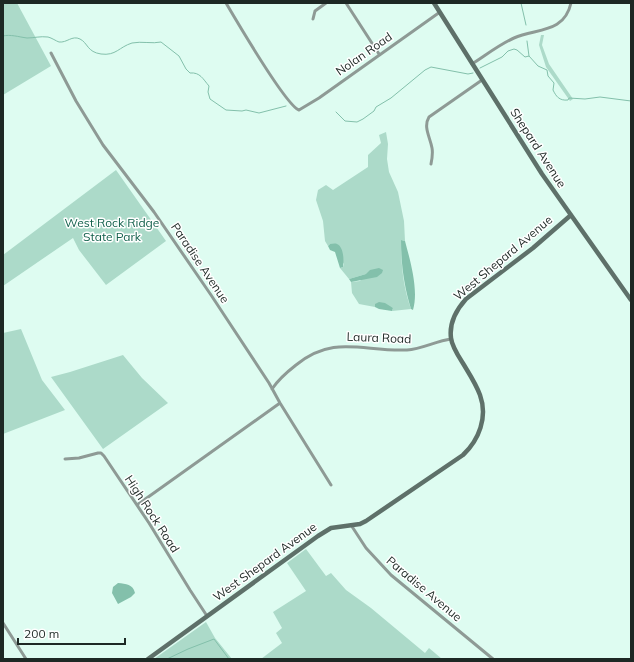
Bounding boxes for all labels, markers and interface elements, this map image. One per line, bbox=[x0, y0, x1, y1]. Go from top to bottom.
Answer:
street label: Nolan Road bbox=[333, 29, 395, 79]
street label: Shepard Avenue bbox=[507, 105, 570, 190]
street label: West Shepard Avenue bbox=[450, 212, 555, 303]
park label: West Rock Ridge State Park bbox=[65, 215, 159, 244]
street label: Paradise Avenue bbox=[168, 220, 233, 306]
street label: Laura Road bbox=[346, 329, 412, 346]
street label: High Rock Road bbox=[122, 472, 183, 555]
street label: West Shepard Avenue bbox=[210, 519, 319, 604]
street label: Paradise Avenue bbox=[384, 553, 465, 624]
scale bar bbox=[18, 620, 125, 646]
text: 200 m bbox=[24, 626, 59, 641]

